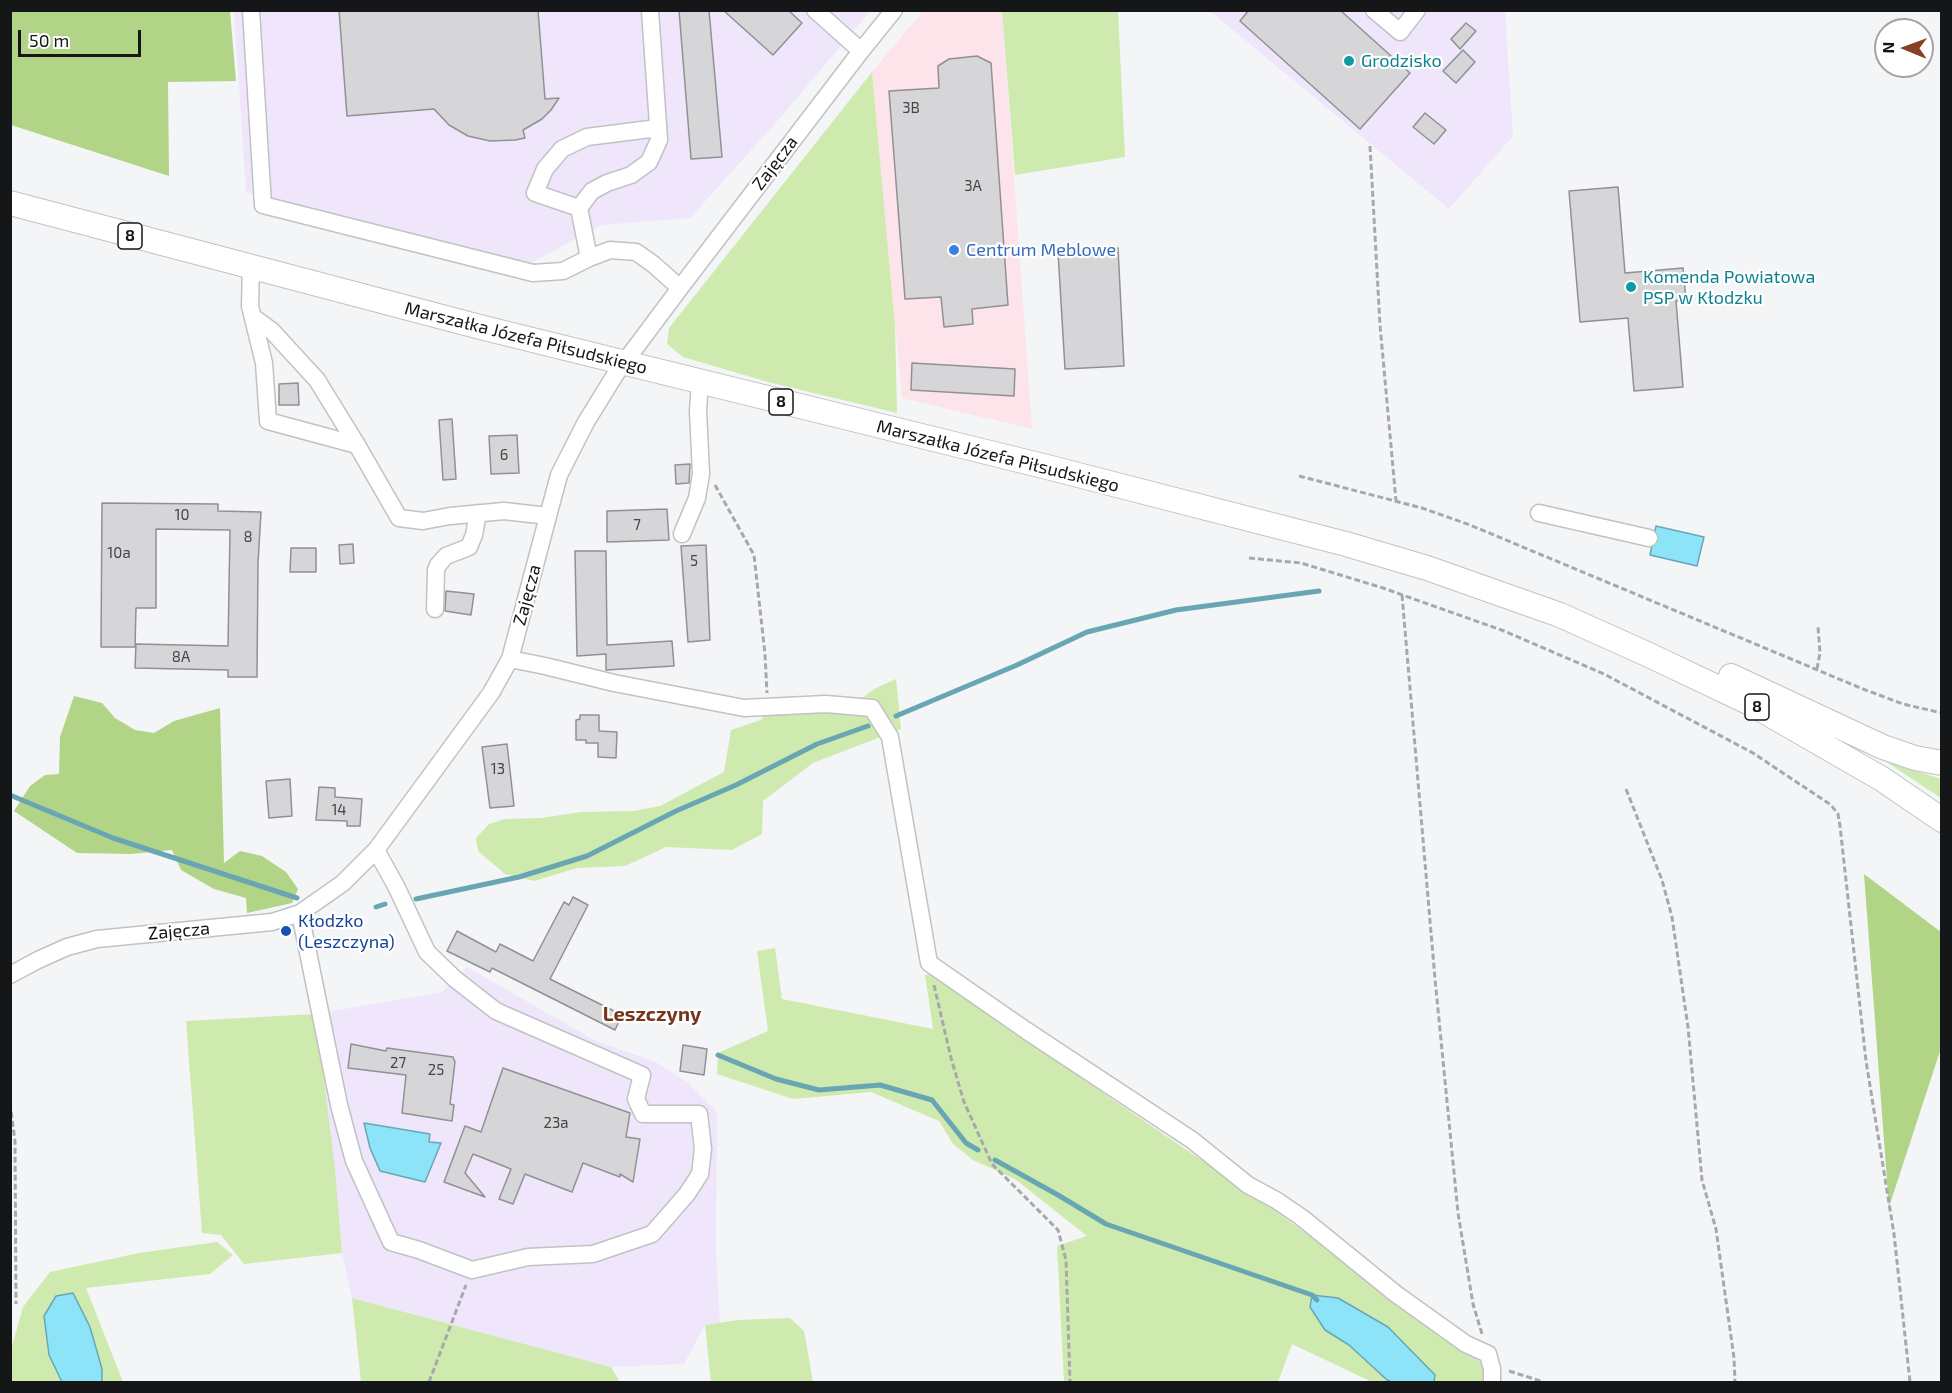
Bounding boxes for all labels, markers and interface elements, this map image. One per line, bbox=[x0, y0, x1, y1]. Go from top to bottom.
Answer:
scale bar bbox=[21, 18, 144, 56]
north arrow bbox=[1874, 18, 1934, 78]
text: 50 m bbox=[29, 29, 69, 51]
text: N bbox=[1878, 42, 1897, 54]
place label: Grodzisko bbox=[1361, 50, 1442, 72]
marker: Grodzisko bbox=[1342, 54, 1356, 68]
house number: 3B bbox=[902, 99, 920, 117]
street label: Zajęcza bbox=[748, 132, 802, 194]
house number: 3A bbox=[964, 177, 982, 195]
road number: 8 bbox=[118, 223, 142, 249]
place label: Centrum Meblowe bbox=[966, 239, 1116, 261]
marker: Centrum Meblowe bbox=[947, 243, 961, 257]
place label: Komenda Powiatowa PSP w Kłodzku bbox=[1643, 266, 1815, 308]
marker: Komenda Powiatowa PSP w Kłodzku bbox=[1624, 280, 1638, 294]
street label: Marszałka Józefa Piłsudskiego bbox=[402, 297, 650, 379]
road number: 8 bbox=[769, 389, 793, 415]
street label: Marszałka Józefa Piłsudskiego bbox=[874, 415, 1122, 497]
house number: 6 bbox=[500, 446, 508, 464]
house number: 10 bbox=[174, 506, 190, 524]
house number: 7 bbox=[633, 516, 641, 534]
house number: 8 bbox=[243, 528, 253, 546]
house number: 10a bbox=[107, 544, 131, 562]
house number: 5 bbox=[690, 552, 698, 570]
street label: Zajęcza bbox=[509, 562, 545, 628]
house number: 8A bbox=[172, 648, 190, 666]
road number: 8 bbox=[1745, 694, 1769, 720]
house number: 13 bbox=[491, 760, 505, 778]
house number: 14 bbox=[331, 801, 347, 819]
place label: Kłodzko (Leszczyna) bbox=[298, 910, 395, 952]
street label: Zajęcza bbox=[147, 918, 211, 944]
marker: Kłodzko (Leszczyna) bbox=[279, 924, 293, 938]
district label: Leszczyny bbox=[603, 1002, 701, 1026]
house number: 27 bbox=[390, 1054, 406, 1072]
house number: 25 bbox=[428, 1061, 444, 1079]
house number: 23a bbox=[543, 1114, 569, 1132]

